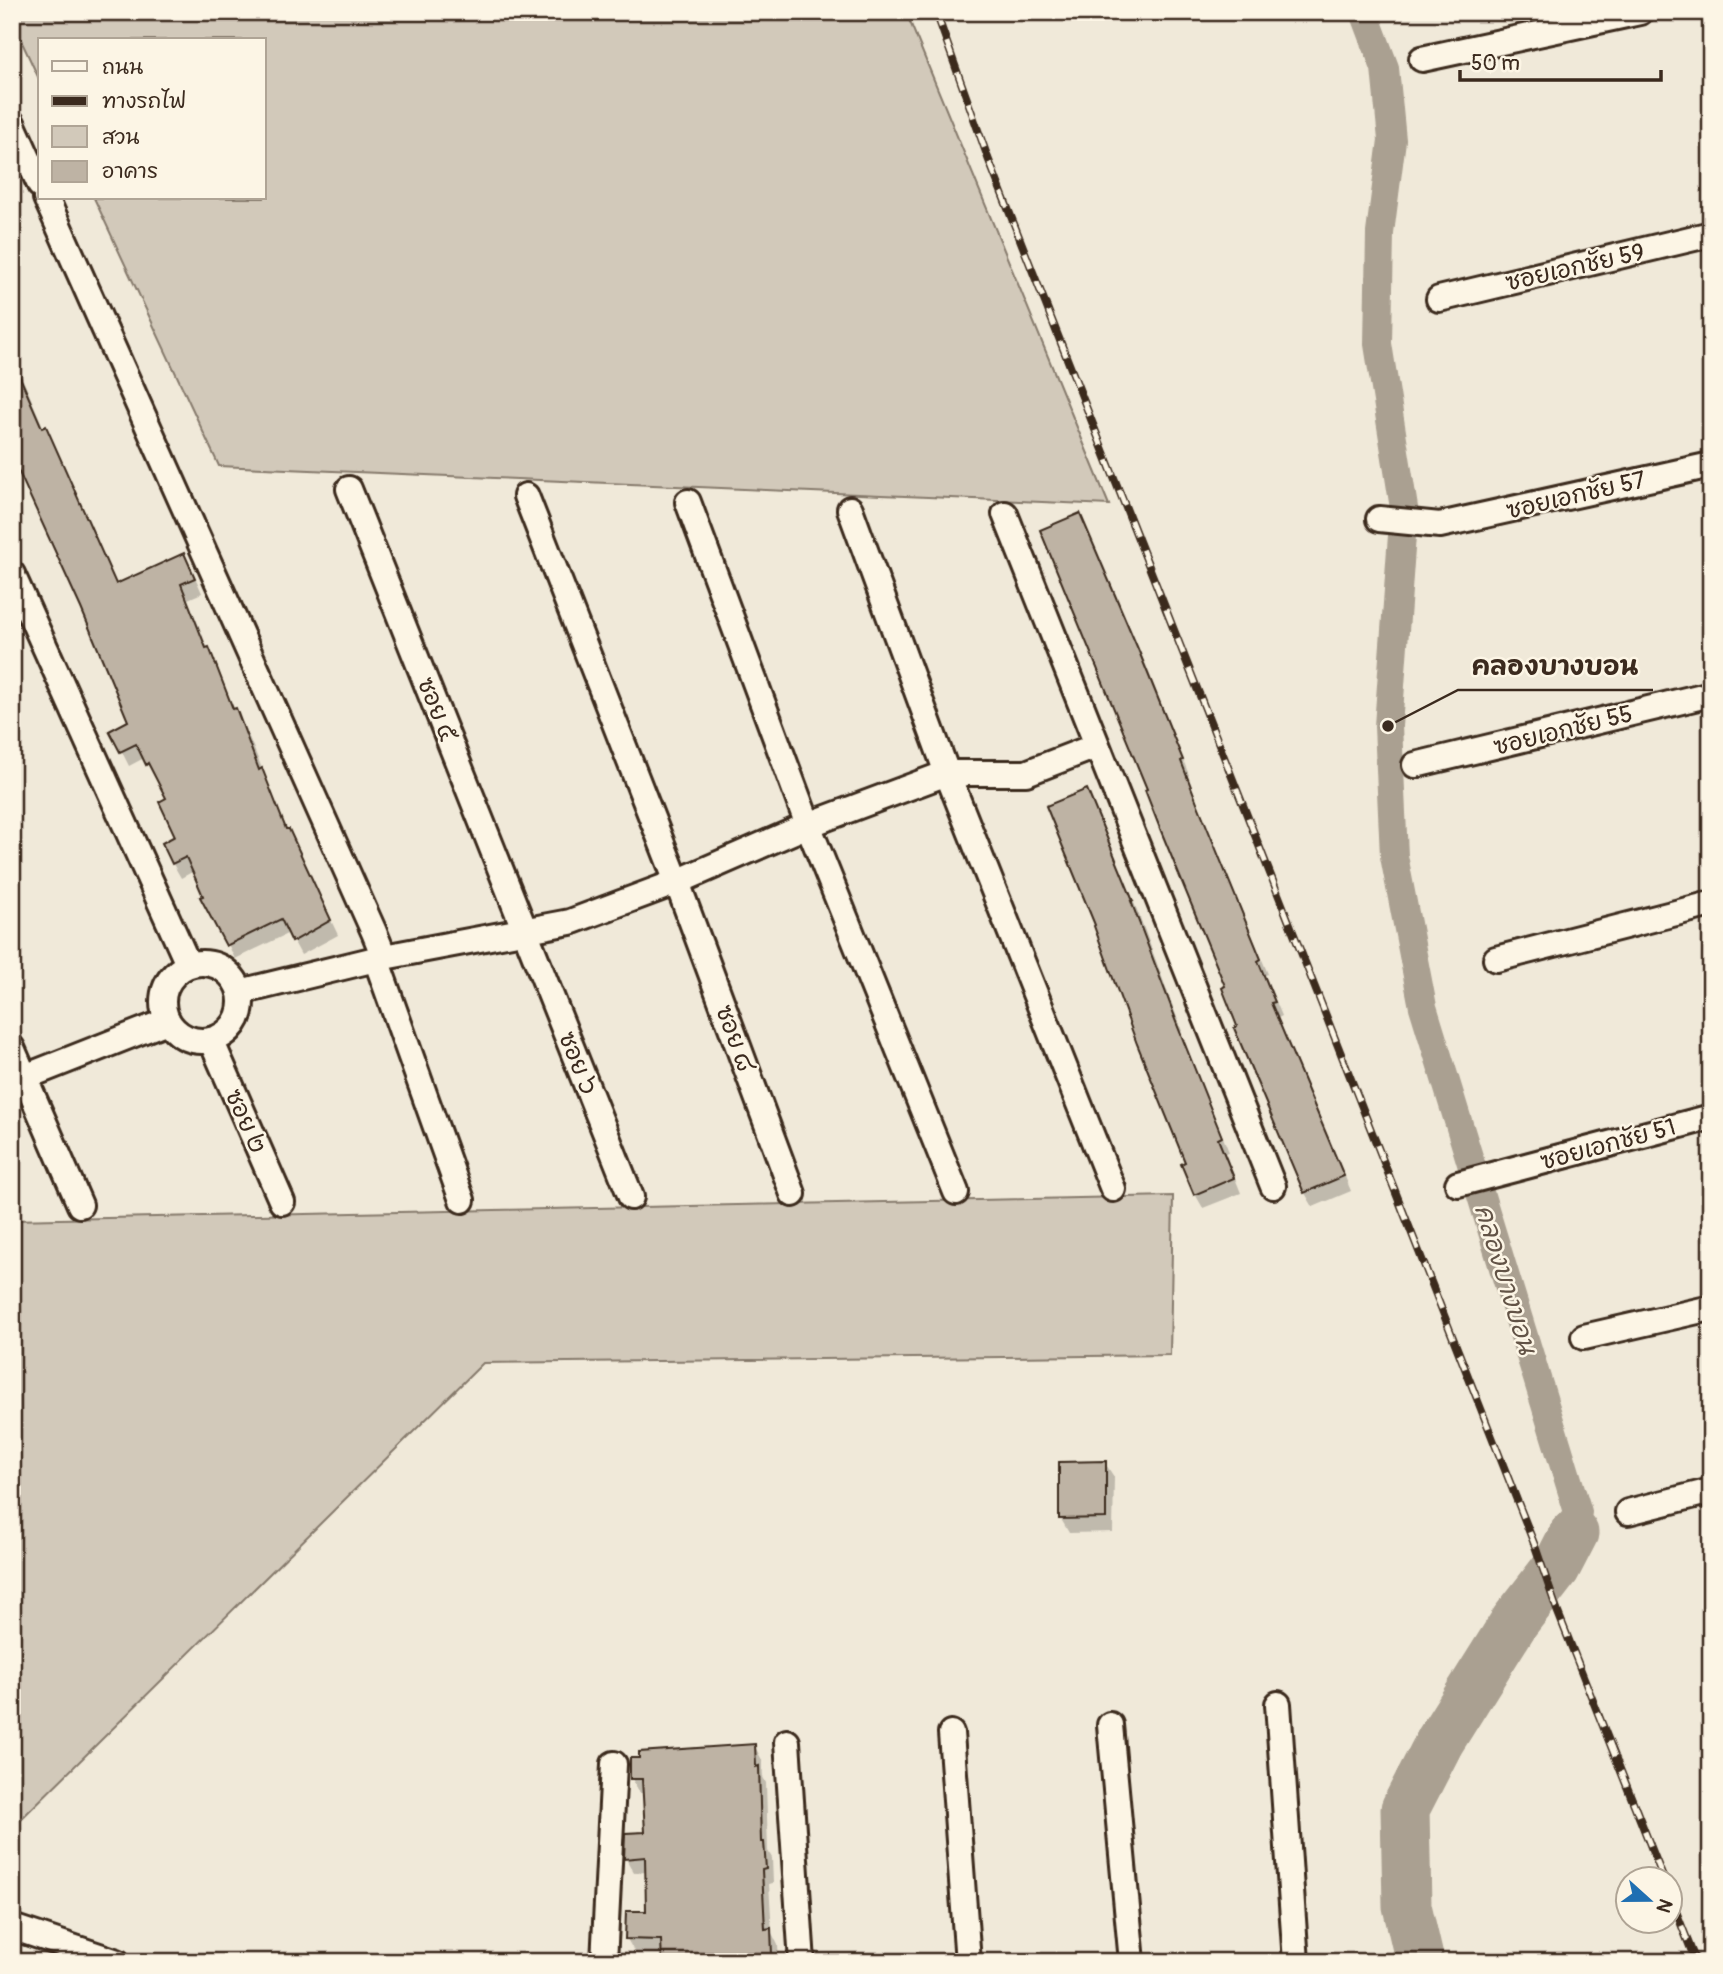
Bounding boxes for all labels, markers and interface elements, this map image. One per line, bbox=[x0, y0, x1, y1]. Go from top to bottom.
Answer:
legend bbox=[38, 38, 266, 200]
scale bar bbox=[1460, 38, 1662, 82]
text: 50 m bbox=[1471, 50, 1520, 77]
text: ถนน bbox=[102, 54, 143, 81]
text: ทางรถไฟ bbox=[102, 88, 187, 115]
text: สวน bbox=[102, 124, 139, 151]
text: อาคาร bbox=[102, 158, 158, 185]
street label: ซอยเอกชัย 59 bbox=[1503, 237, 1647, 298]
street label: ซอยเอกชัย 57 bbox=[1504, 465, 1649, 526]
callout: คลองบางบอน bbox=[1458, 643, 1653, 690]
text: คลองบางบอน bbox=[1472, 651, 1639, 683]
street label: ซอย ๕ bbox=[411, 673, 463, 746]
street label: ซอยเอกชัย 55 bbox=[1491, 699, 1636, 762]
street label: ซอย ๘ bbox=[709, 1001, 760, 1077]
street label: ซอย ๖ bbox=[552, 1028, 603, 1099]
street label: ซอย ๒ bbox=[219, 1085, 272, 1158]
street label: ซอยเอกชัย 51 bbox=[1537, 1113, 1679, 1176]
water label: คลองบางบอน bbox=[1467, 1201, 1543, 1360]
north arrow bbox=[1614, 1866, 1684, 1936]
text: N bbox=[1650, 1895, 1677, 1916]

